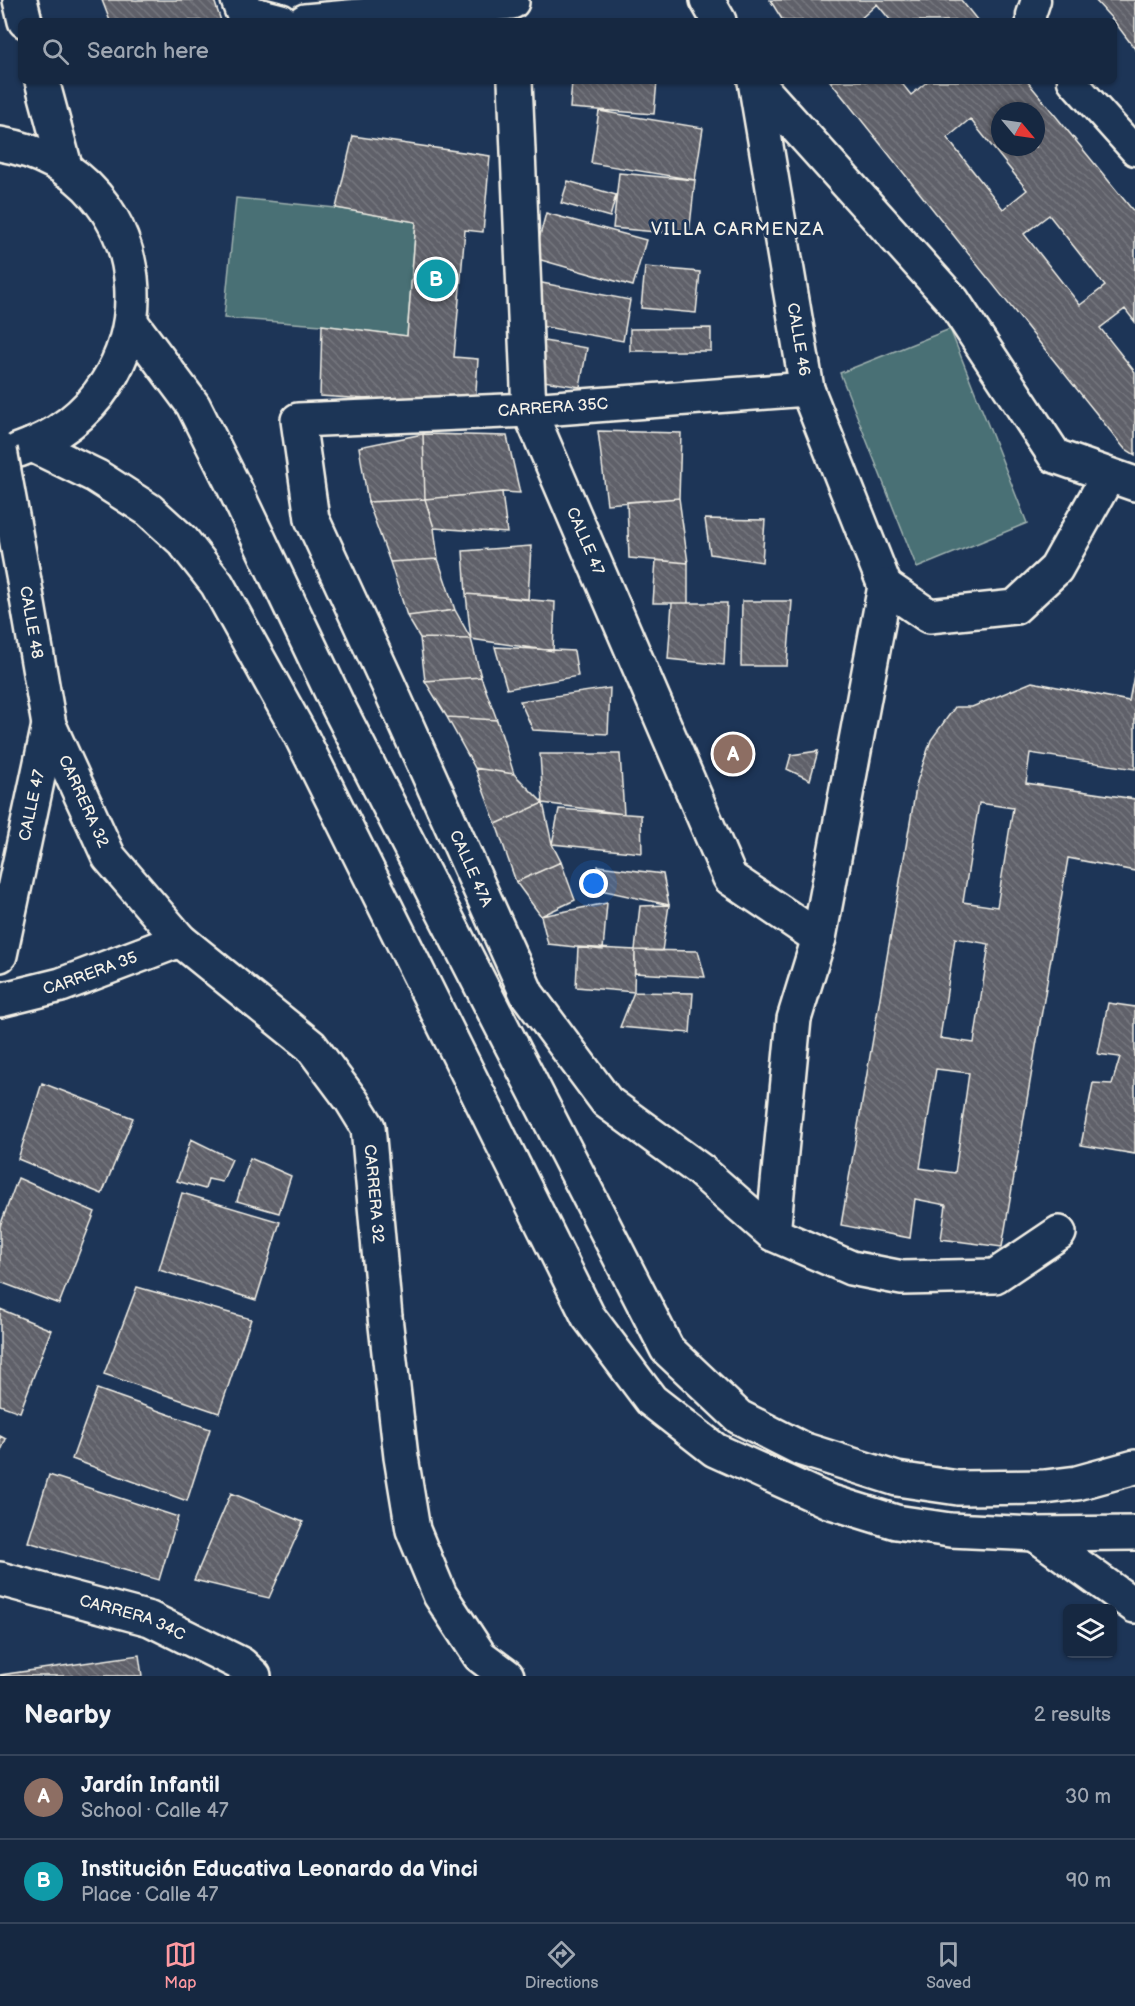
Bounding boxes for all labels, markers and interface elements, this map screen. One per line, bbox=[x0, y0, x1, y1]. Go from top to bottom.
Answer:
search box bbox=[18, 18, 1117, 84]
icon: search bbox=[39, 35, 72, 68]
text: Search here bbox=[87, 38, 209, 65]
north arrow bbox=[991, 102, 1045, 156]
district label: VILLA CARMENZA bbox=[651, 219, 825, 240]
pin: B bbox=[416, 256, 456, 302]
street label: CALLE 46 bbox=[783, 301, 814, 378]
street label: CARRERA 35C bbox=[497, 395, 609, 421]
street label: CALLE 47 bbox=[562, 504, 608, 578]
street label: CALLE 48 bbox=[16, 585, 47, 660]
pin: A bbox=[714, 732, 752, 777]
street label: CARRERA 32 bbox=[55, 752, 113, 851]
street label: CALLE 47 bbox=[15, 768, 49, 843]
street label: CALLE 47A bbox=[445, 827, 496, 910]
your location bbox=[579, 869, 608, 898]
street label: CARRERA 35 bbox=[41, 948, 140, 999]
street label: CARRERA 32 bbox=[360, 1143, 388, 1245]
street label: CARRERA 34C bbox=[77, 1591, 189, 1644]
map controls bbox=[1063, 1604, 1117, 1658]
button: layers bbox=[1063, 1604, 1117, 1658]
text: Nearby bbox=[24, 1700, 111, 1731]
text: 2 results bbox=[1034, 1703, 1111, 1727]
text: Jardín Infantil bbox=[81, 1772, 220, 1799]
text: A bbox=[37, 1785, 50, 1809]
text: 30 m bbox=[1065, 1785, 1111, 1809]
text: School · Calle 47 bbox=[81, 1799, 229, 1823]
text: Institución Educativa Leonardo da Vinci bbox=[81, 1856, 478, 1883]
text: B bbox=[36, 1869, 51, 1893]
text: 90 m bbox=[1066, 1869, 1111, 1893]
text: Place · Calle 47 bbox=[81, 1883, 218, 1907]
tab: Map bbox=[164, 1938, 197, 1993]
tab: Directions bbox=[525, 1938, 598, 1993]
tab: Saved bbox=[926, 1938, 971, 1993]

